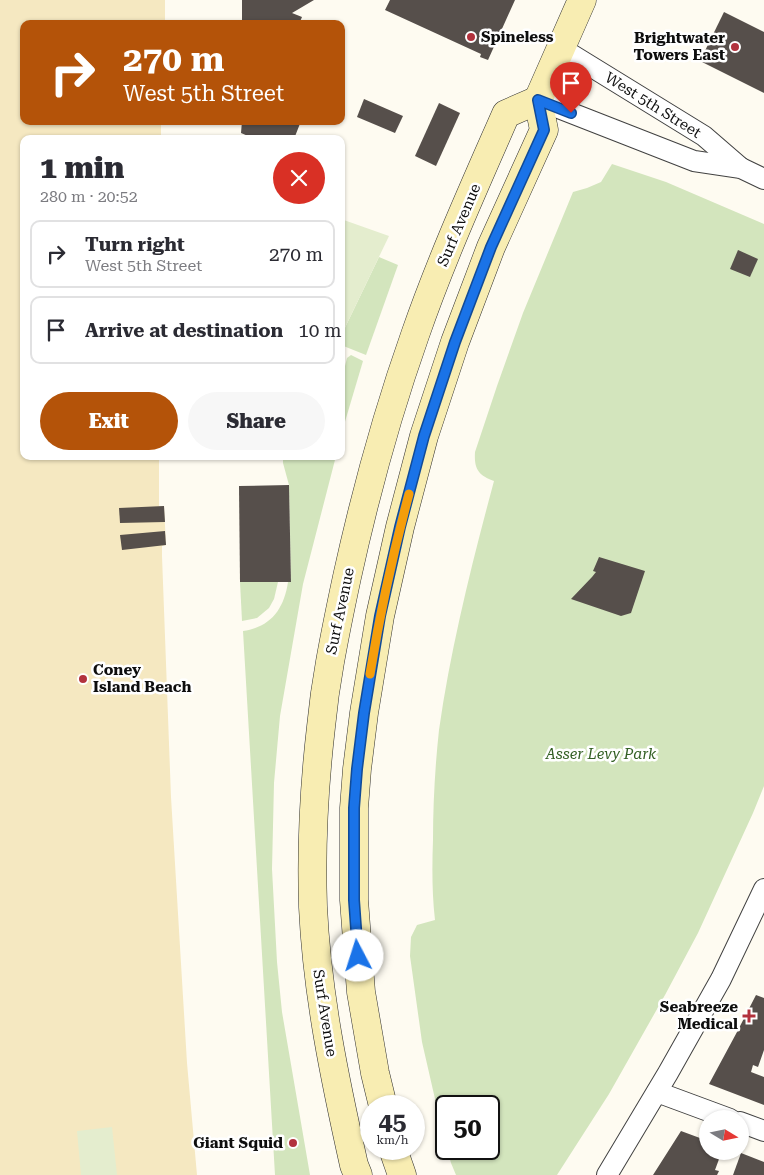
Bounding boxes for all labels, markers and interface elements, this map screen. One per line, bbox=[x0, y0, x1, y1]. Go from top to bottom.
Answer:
place label: Spineless bbox=[481, 28, 554, 46]
place label: Brightwater Towers East bbox=[633, 29, 725, 64]
marker: Spineless bbox=[465, 31, 477, 43]
text: 270 m bbox=[123, 39, 224, 80]
icon: right bbox=[40, 40, 105, 105]
marker: Brightwater Towers East bbox=[729, 41, 741, 53]
pin bbox=[550, 62, 592, 113]
street label: West 5th Street bbox=[602, 68, 705, 142]
icon: arrive bbox=[557, 69, 585, 97]
text: West 5th Street bbox=[123, 81, 284, 106]
text: 1 min bbox=[40, 150, 124, 185]
button: close bbox=[273, 152, 325, 204]
street label: Surf Avenue bbox=[433, 181, 485, 269]
text: 280 m · 20:52 bbox=[40, 187, 138, 206]
text: Turn right bbox=[85, 233, 185, 256]
icon: right bbox=[42, 240, 70, 268]
text: 270 m bbox=[269, 243, 323, 266]
text: West 5th Street bbox=[85, 256, 202, 275]
icon: arrive bbox=[42, 316, 70, 344]
text: Arrive at destination bbox=[85, 319, 283, 342]
text: 10 m bbox=[298, 319, 342, 342]
button: Exit bbox=[40, 392, 178, 450]
button: Share bbox=[188, 392, 325, 450]
street label: Surf Avenue bbox=[322, 566, 358, 656]
place label: Coney Island Beach bbox=[93, 661, 191, 696]
marker: Coney Island Beach bbox=[77, 673, 89, 685]
park label: Asser Levy Park bbox=[545, 745, 657, 763]
position arrow bbox=[331, 929, 383, 981]
street label: Surf Avenue bbox=[309, 968, 341, 1058]
place label: Seabreeze Medical bbox=[660, 998, 738, 1033]
marker: Seabreeze Medical bbox=[742, 1009, 756, 1023]
speed limit sign: 50 bbox=[435, 1095, 500, 1160]
text: 45 bbox=[378, 1107, 407, 1136]
north arrow bbox=[699, 1110, 749, 1160]
map controls bbox=[699, 1110, 749, 1160]
text: km/h bbox=[376, 1133, 409, 1147]
place label: Giant Squid bbox=[193, 1134, 283, 1152]
marker: Giant Squid bbox=[287, 1137, 299, 1149]

